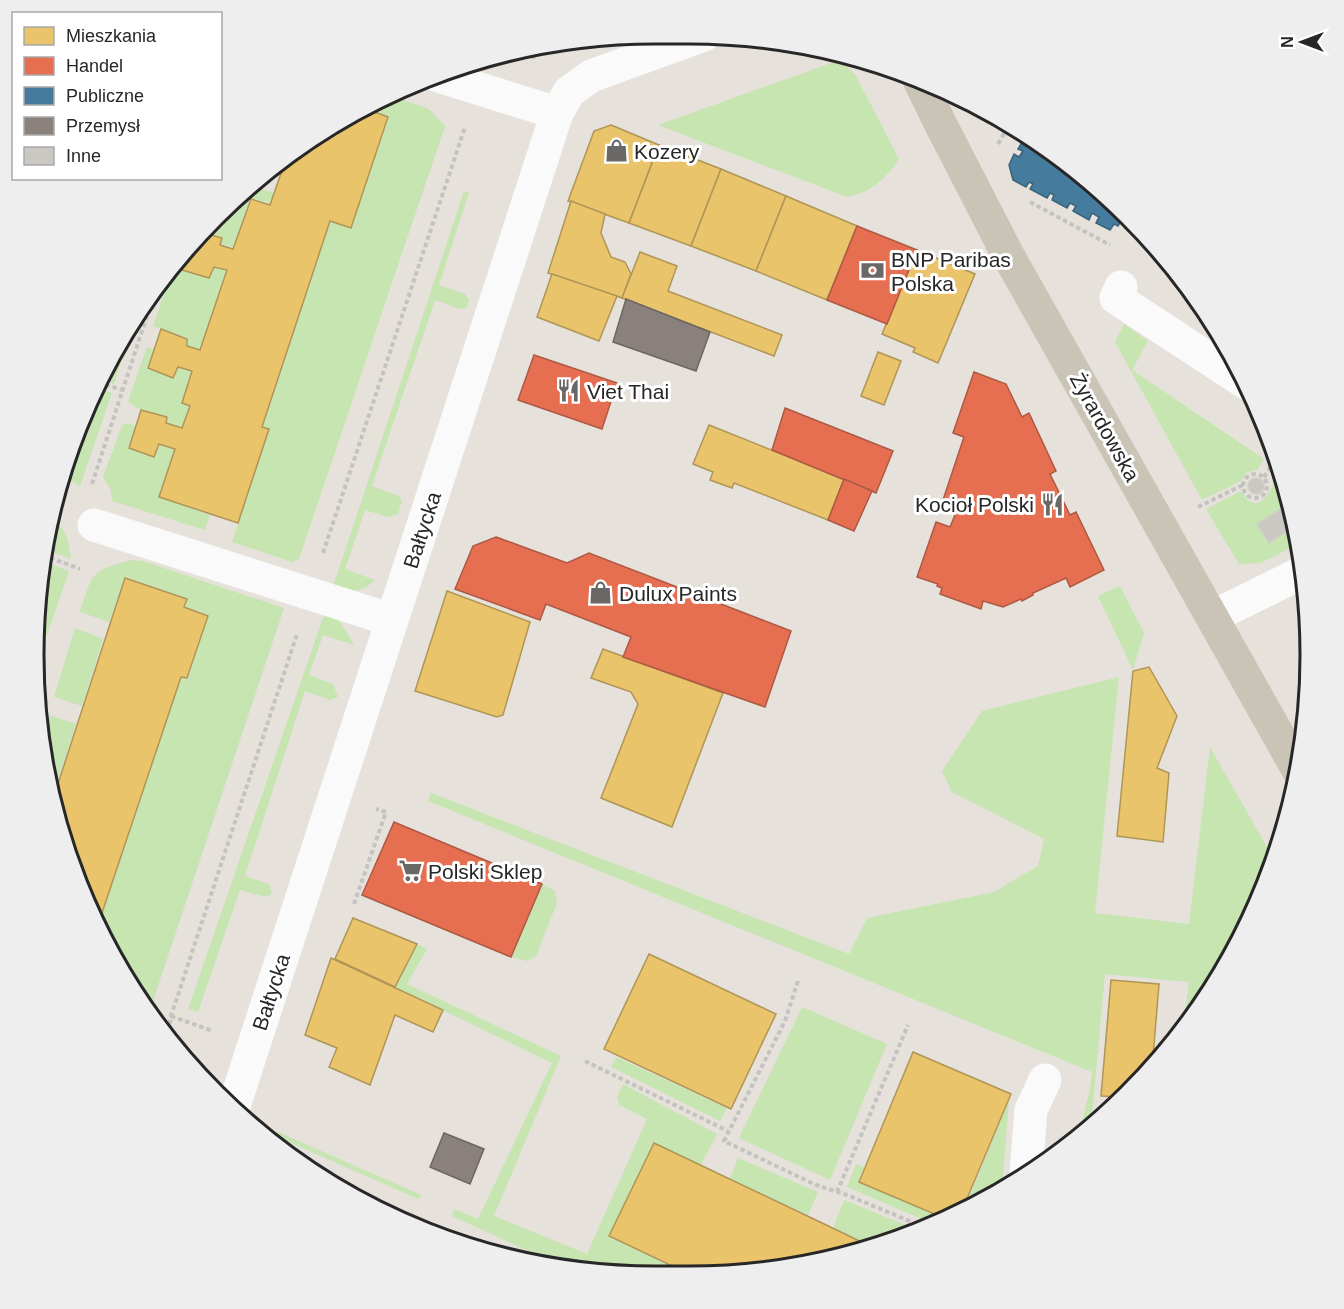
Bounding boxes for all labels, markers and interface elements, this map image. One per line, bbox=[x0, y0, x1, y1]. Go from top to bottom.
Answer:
legend bbox=[12, 12, 222, 180]
north arrow bbox=[1272, 12, 1332, 72]
text: Mieszkania bbox=[66, 26, 157, 46]
text: N bbox=[1279, 36, 1296, 48]
text: Handel bbox=[66, 56, 123, 76]
text: Publiczne bbox=[66, 86, 144, 106]
text: Przemysł bbox=[66, 116, 140, 136]
shop icon: Kozery bbox=[603, 138, 629, 164]
place label: Kozery bbox=[634, 140, 700, 163]
text: Inne bbox=[66, 146, 101, 166]
place label: BNP Paribas Polska bbox=[891, 248, 1011, 295]
bank icon: BNP Paribas Polska bbox=[860, 258, 886, 284]
street label: Żyrardowska bbox=[1066, 369, 1144, 485]
restaurant icon: Viet Thai bbox=[556, 378, 582, 404]
place label: Viet Thai bbox=[587, 380, 669, 403]
street label: Bałtycka bbox=[399, 488, 445, 571]
restaurant icon: Kocioł Polski bbox=[1039, 491, 1065, 517]
place label: Kocioł Polski bbox=[915, 493, 1034, 516]
shop icon: Dulux Paints bbox=[588, 580, 614, 606]
place label: Dulux Paints bbox=[619, 582, 737, 605]
supermarket icon: Polski Sklep bbox=[397, 858, 423, 884]
place label: Polski Sklep bbox=[428, 860, 542, 883]
street label: Bałtycka bbox=[248, 950, 294, 1033]

